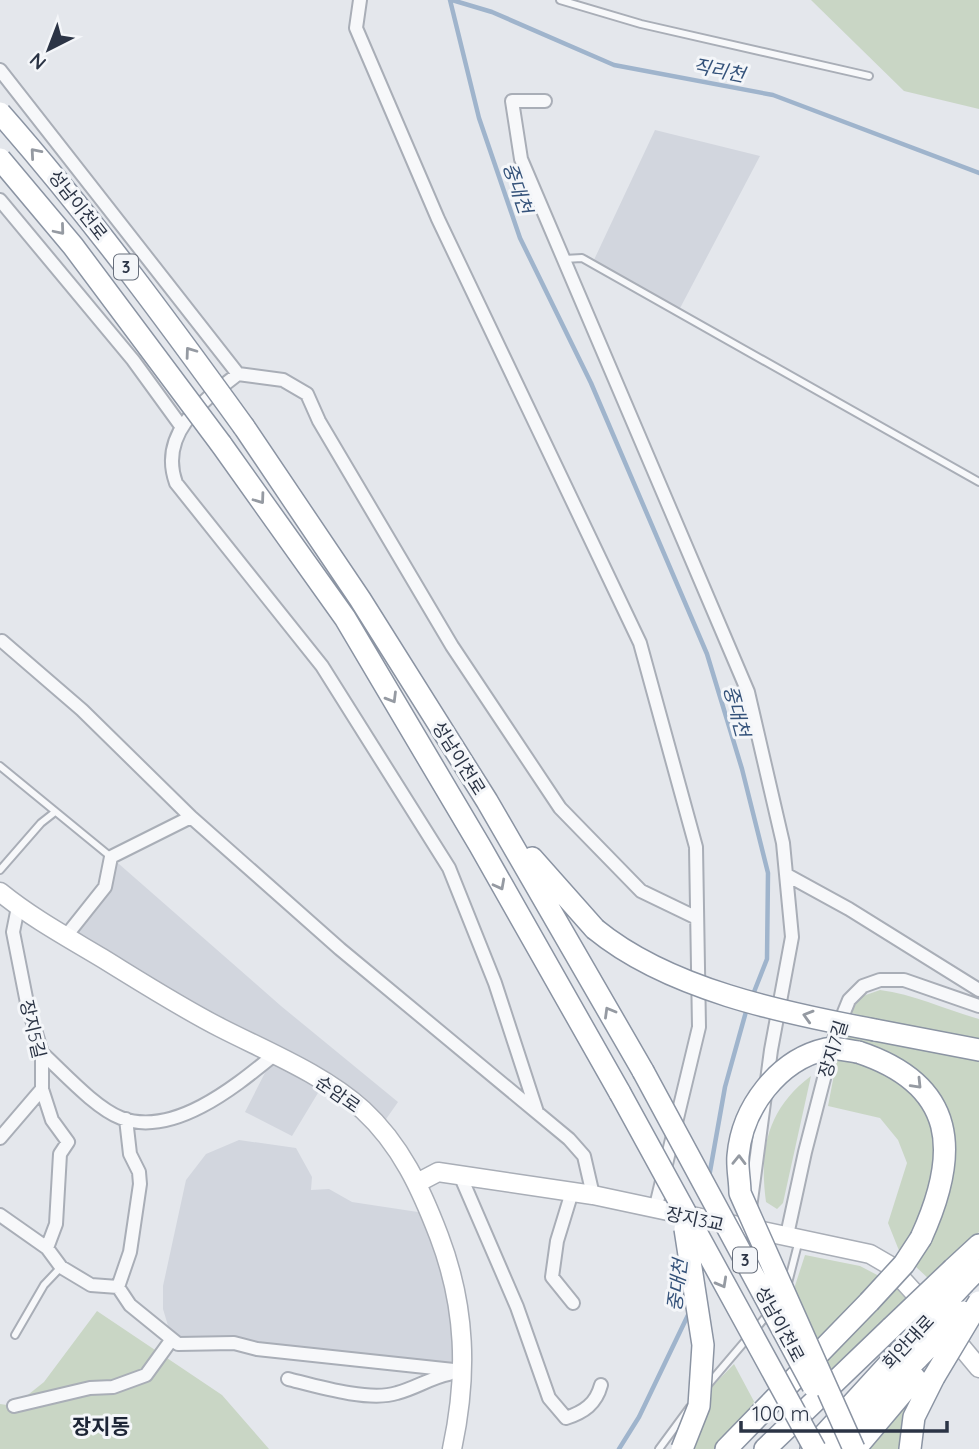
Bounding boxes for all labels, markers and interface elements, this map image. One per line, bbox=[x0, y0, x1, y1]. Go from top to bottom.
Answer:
north arrow bbox=[14, 14, 84, 84]
text: N bbox=[24, 48, 51, 75]
water label: 직리천 bbox=[691, 53, 749, 87]
one-way arrow bbox=[31, 148, 43, 161]
water label: 중대천 bbox=[498, 159, 538, 218]
street label: 성남이천로 bbox=[43, 165, 113, 245]
one-way arrow bbox=[52, 222, 64, 235]
road number: 3 bbox=[114, 255, 138, 280]
one-way arrow bbox=[185, 347, 198, 360]
one-way arrow bbox=[252, 491, 265, 504]
water label: 중대천 bbox=[719, 683, 756, 741]
one-way arrow bbox=[384, 691, 397, 704]
street label: 성남이천로 bbox=[427, 717, 491, 799]
one-way arrow bbox=[492, 877, 506, 890]
street label: 장지5길 bbox=[15, 997, 51, 1061]
one-way arrow bbox=[604, 1006, 617, 1019]
one-way arrow bbox=[802, 1010, 814, 1025]
street label: 장지7길 bbox=[813, 1017, 853, 1081]
street label: 순암로 bbox=[311, 1070, 365, 1118]
one-way arrow bbox=[909, 1076, 922, 1089]
one-way arrow bbox=[731, 1154, 747, 1165]
street label: 장지3교 bbox=[664, 1202, 726, 1236]
road number: 3 bbox=[733, 1248, 757, 1272]
water label: 중대천 bbox=[662, 1256, 692, 1312]
one-way arrow bbox=[714, 1275, 727, 1288]
street label: 성남이천로 bbox=[750, 1282, 810, 1366]
street label: 회안대로 bbox=[877, 1310, 939, 1374]
scale bar bbox=[741, 1390, 948, 1434]
text: 100 m bbox=[752, 1400, 810, 1426]
district label: 장지동 bbox=[72, 1413, 130, 1439]

